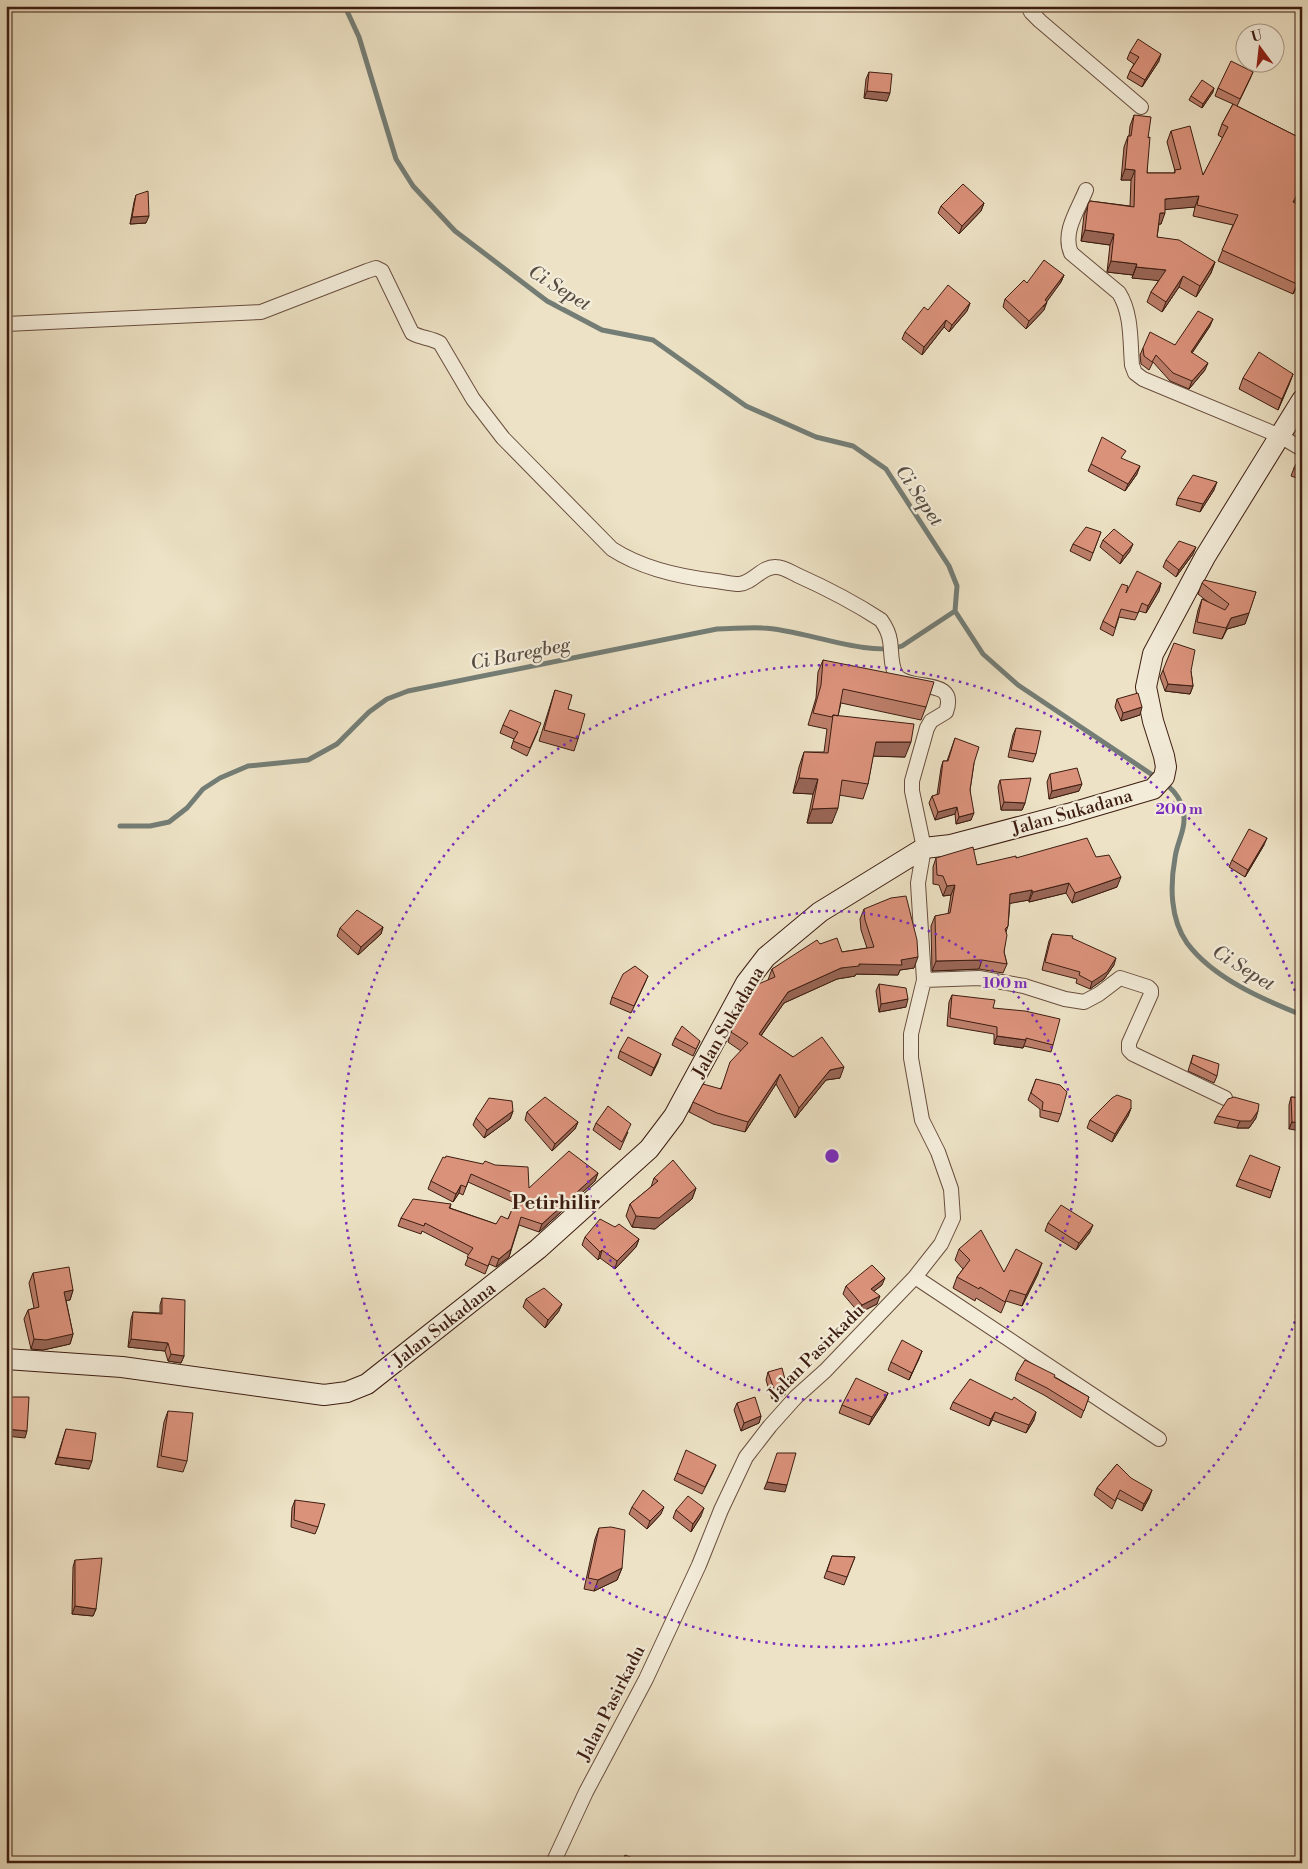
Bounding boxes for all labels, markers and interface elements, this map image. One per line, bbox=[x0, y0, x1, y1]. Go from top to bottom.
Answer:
north arrow bbox=[1236, 22, 1286, 72]
text: U bbox=[1249, 26, 1265, 47]
water label: Ci Sepet bbox=[524, 259, 596, 317]
water label: Ci Sepet bbox=[890, 460, 949, 531]
water label: Ci Baregbeg bbox=[468, 632, 573, 675]
street label: Jalan Sukadana bbox=[1008, 784, 1136, 841]
text: 200 m bbox=[1155, 800, 1203, 819]
water label: Ci Sepet bbox=[1208, 939, 1280, 997]
street label: Jalan Sukadana bbox=[687, 962, 770, 1083]
text: 100 m bbox=[983, 974, 1028, 993]
centre of rings bbox=[823, 1147, 841, 1165]
district label: Petirhilir bbox=[512, 1191, 600, 1216]
street label: Jalan Sukadana bbox=[387, 1276, 501, 1372]
street label: Jalan Pasirkadu bbox=[763, 1299, 870, 1406]
street label: Jalan Pasirkadu bbox=[572, 1641, 651, 1766]

